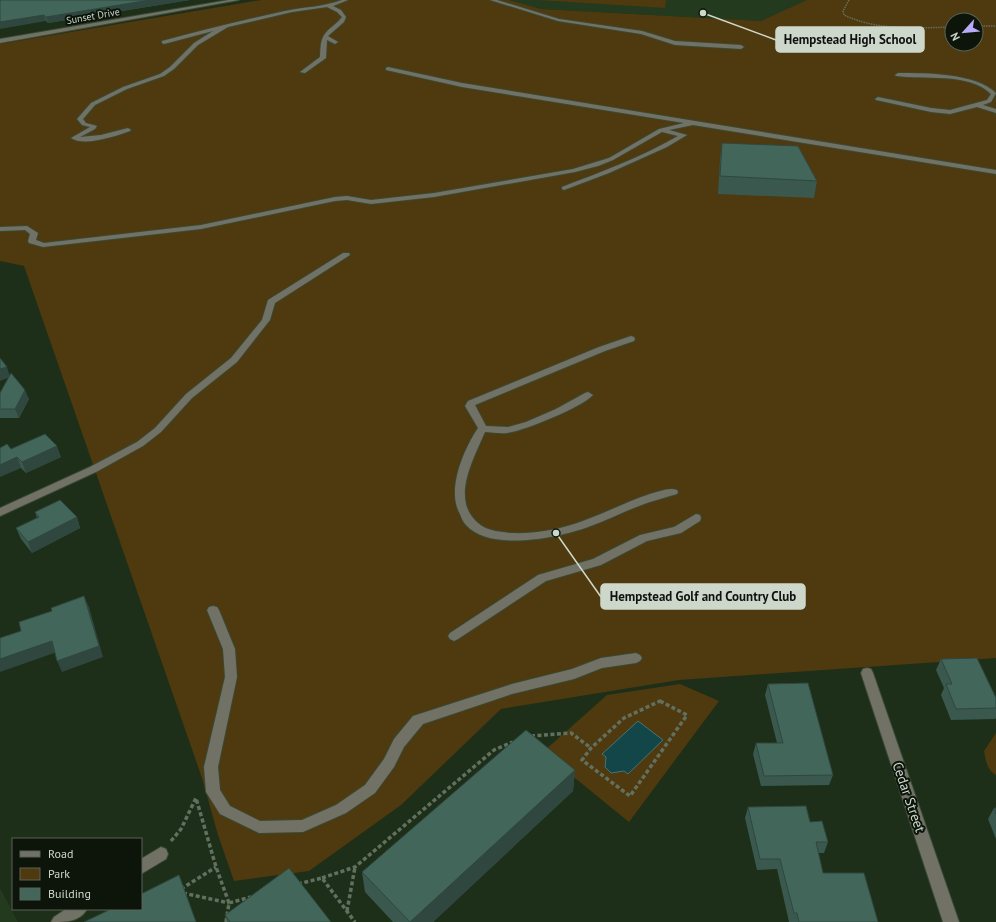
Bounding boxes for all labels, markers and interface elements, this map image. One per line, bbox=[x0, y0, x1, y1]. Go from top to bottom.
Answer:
street label: Sunset Drive bbox=[65, 5, 121, 27]
north arrow bbox=[944, 12, 984, 52]
callout: Hempstead High School bbox=[776, 27, 924, 52]
text: N bbox=[947, 30, 963, 43]
text: Hempstead High School bbox=[784, 31, 916, 48]
callout: Hempstead Golf and Country Club bbox=[601, 584, 805, 609]
text: Hempstead Golf and Country Club bbox=[610, 588, 796, 605]
street label: Cedar Street bbox=[889, 759, 930, 835]
legend bbox=[12, 838, 142, 910]
text: Road bbox=[48, 846, 73, 861]
text: Park bbox=[48, 866, 70, 881]
text: Building bbox=[48, 886, 91, 901]

